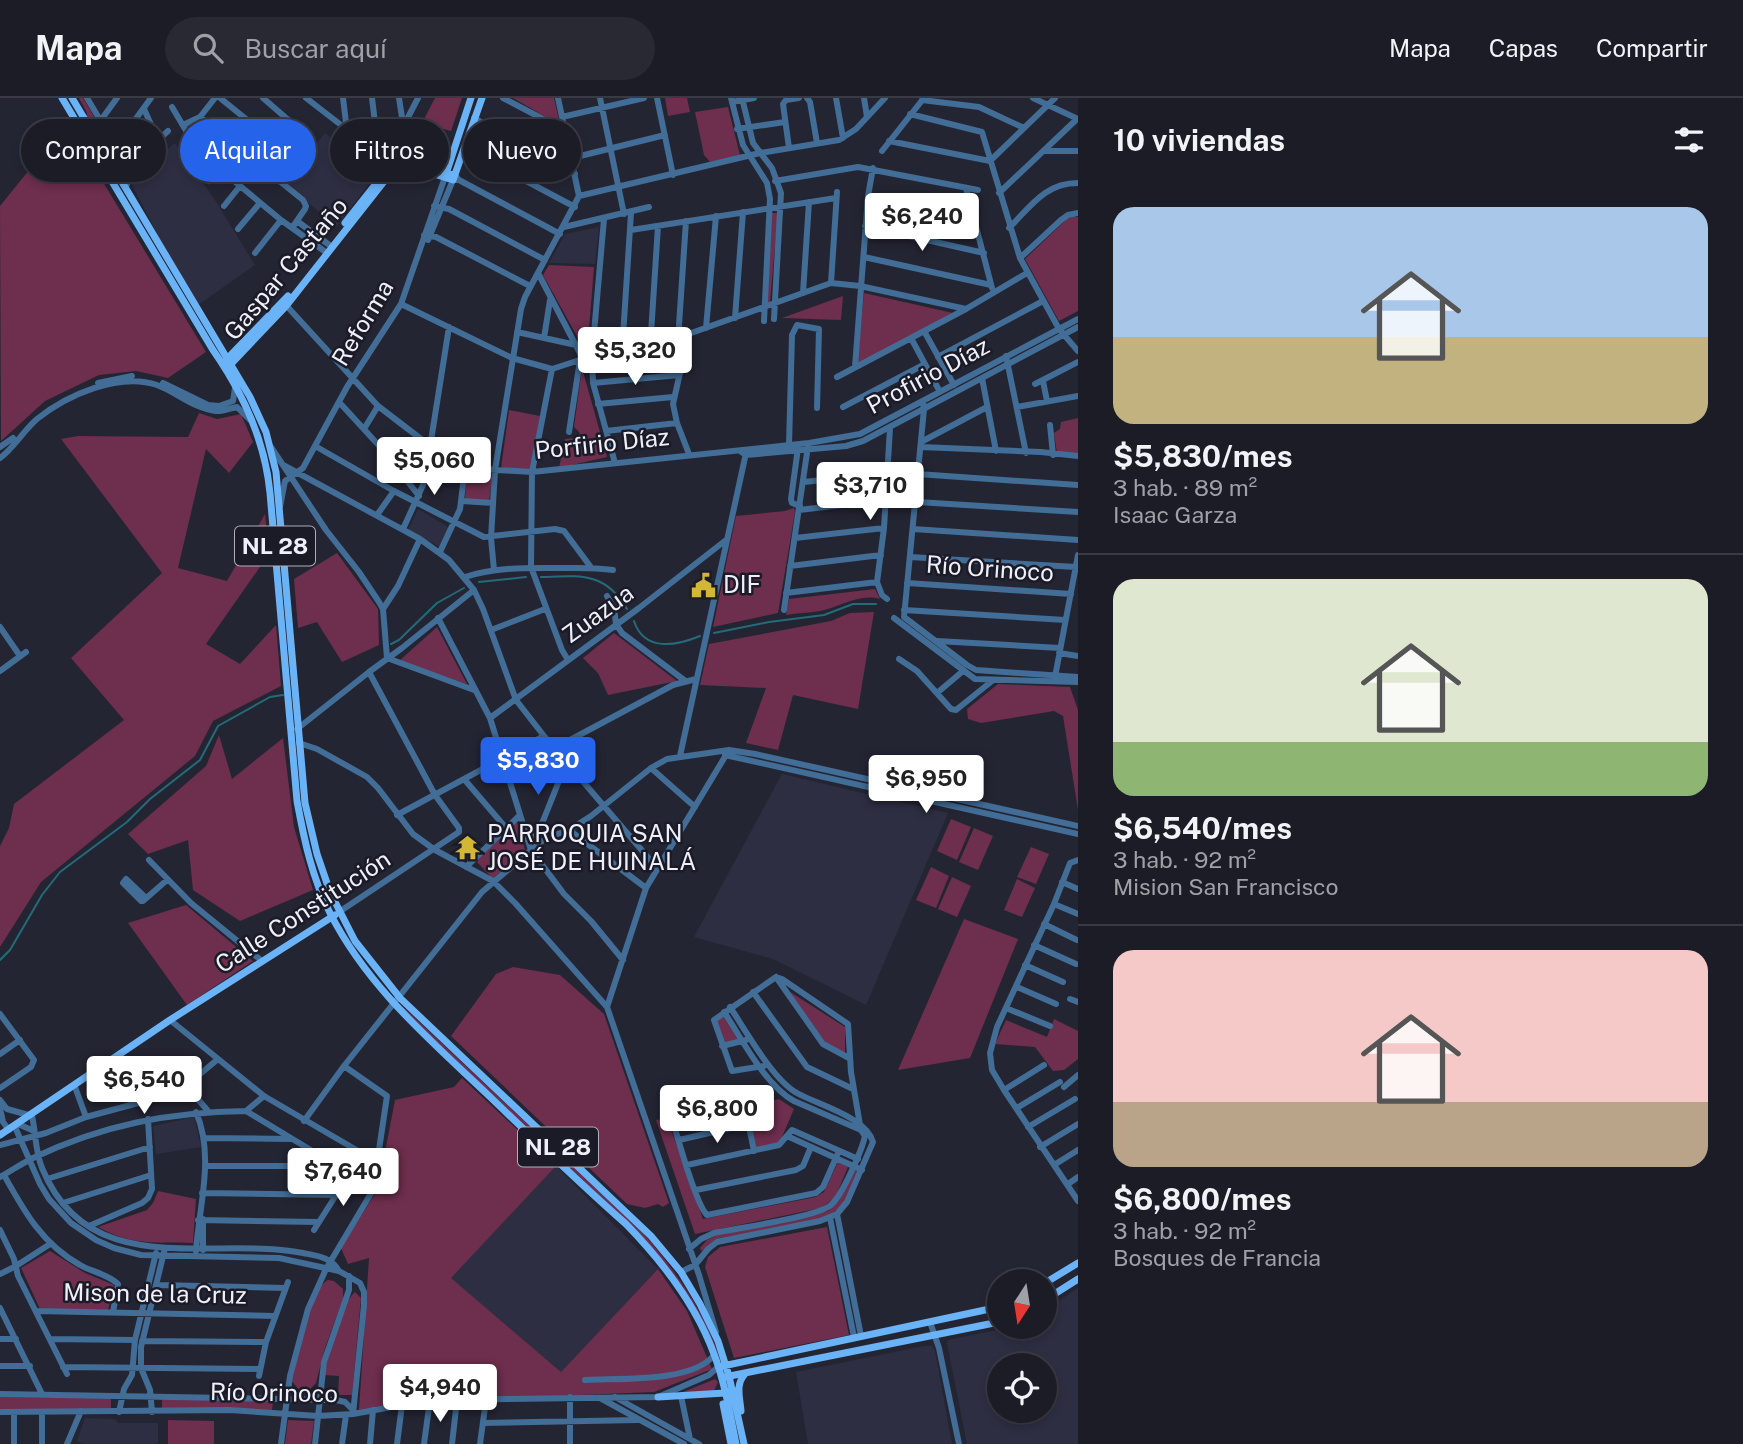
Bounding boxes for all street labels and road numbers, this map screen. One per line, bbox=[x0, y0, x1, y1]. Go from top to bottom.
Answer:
street label: Gaspar Castaño bbox=[218, 192, 353, 345]
street label: Reforma bbox=[326, 274, 399, 371]
street label: Profirio Díaz bbox=[861, 331, 994, 419]
street label: Porfirio Díaz bbox=[533, 422, 671, 464]
road number: NL 28 bbox=[235, 526, 315, 566]
street label: Río Orinoco bbox=[925, 550, 1055, 586]
street label: Zuazua bbox=[556, 578, 638, 648]
street label: Calle Constitución bbox=[210, 844, 395, 978]
road number: NL 28 bbox=[518, 1128, 598, 1166]
street label: Mison de la Cruz bbox=[63, 1277, 247, 1309]
street label: Río Orinoco bbox=[210, 1377, 338, 1407]

